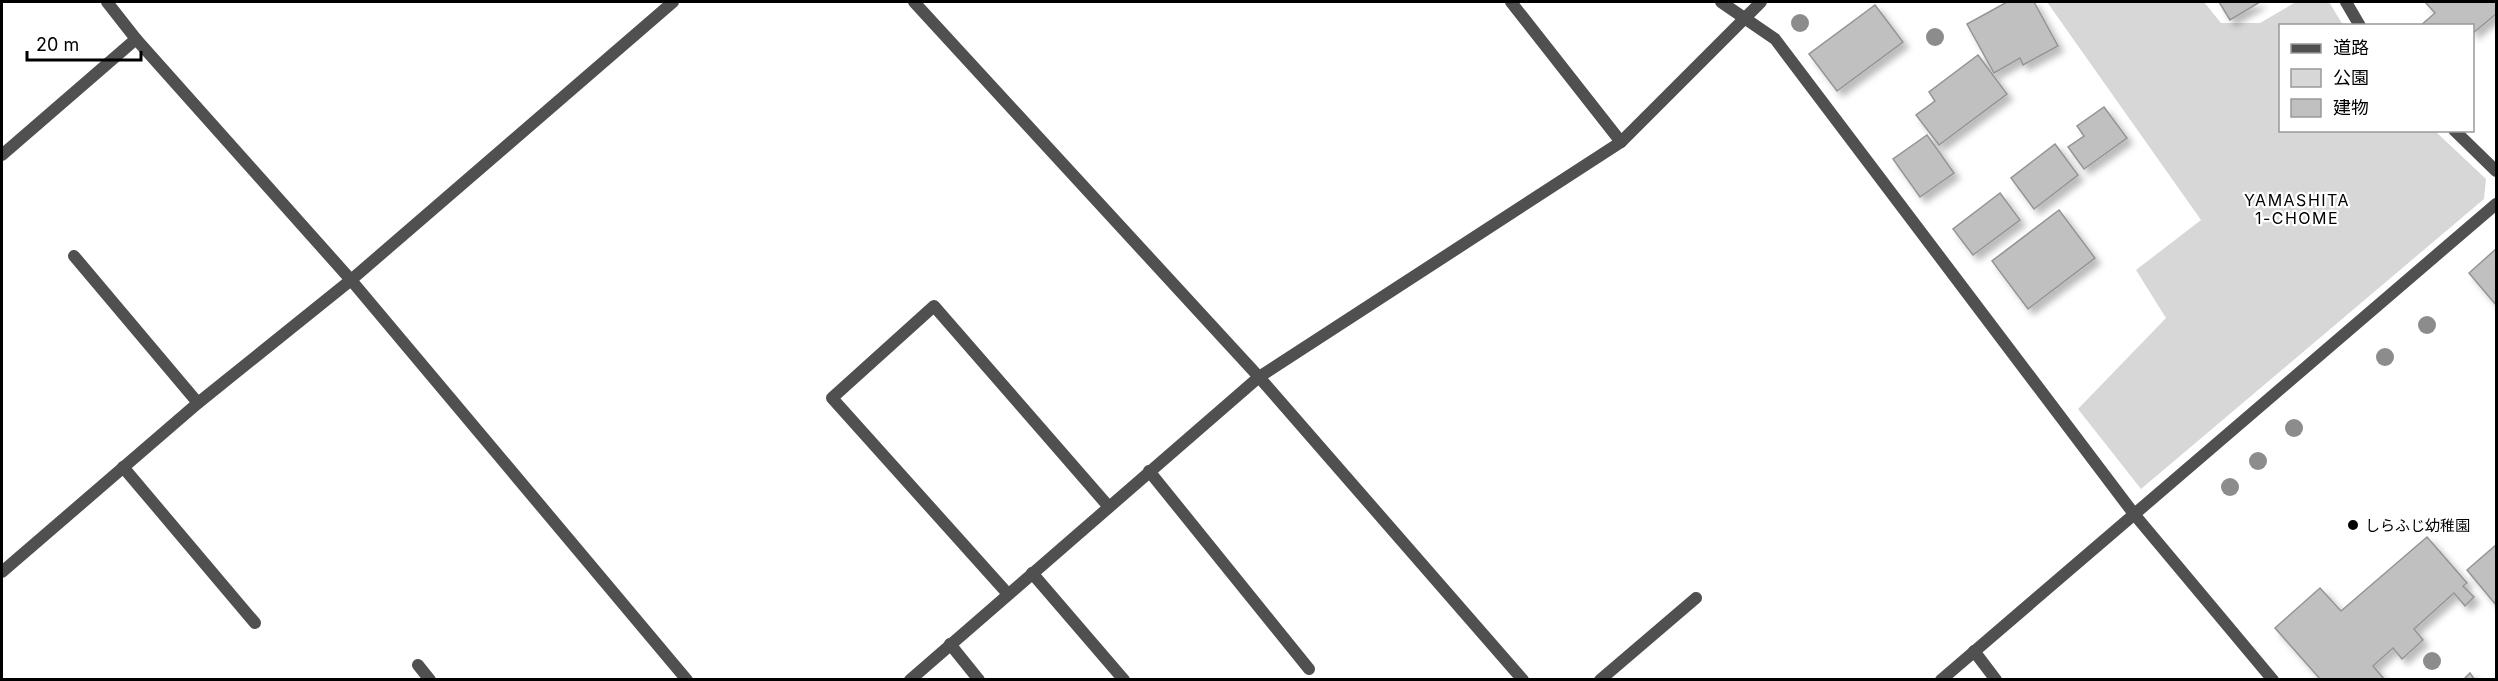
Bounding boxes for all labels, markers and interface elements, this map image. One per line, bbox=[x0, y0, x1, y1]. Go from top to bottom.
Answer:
scale bar bbox=[27, 24, 141, 62]
legend bbox=[2279, 24, 2474, 132]
text: 20 m bbox=[36, 34, 79, 55]
text: 道路 bbox=[2333, 37, 2369, 58]
text: 公園 bbox=[2333, 67, 2369, 88]
text: 建物 bbox=[2333, 97, 2369, 118]
district label: YAMASHITA 1-CHOME bbox=[2244, 190, 2350, 228]
place label: しらふじ幼稚園 bbox=[2365, 516, 2470, 535]
marker: しらふじ幼稚園 bbox=[2346, 518, 2360, 532]

